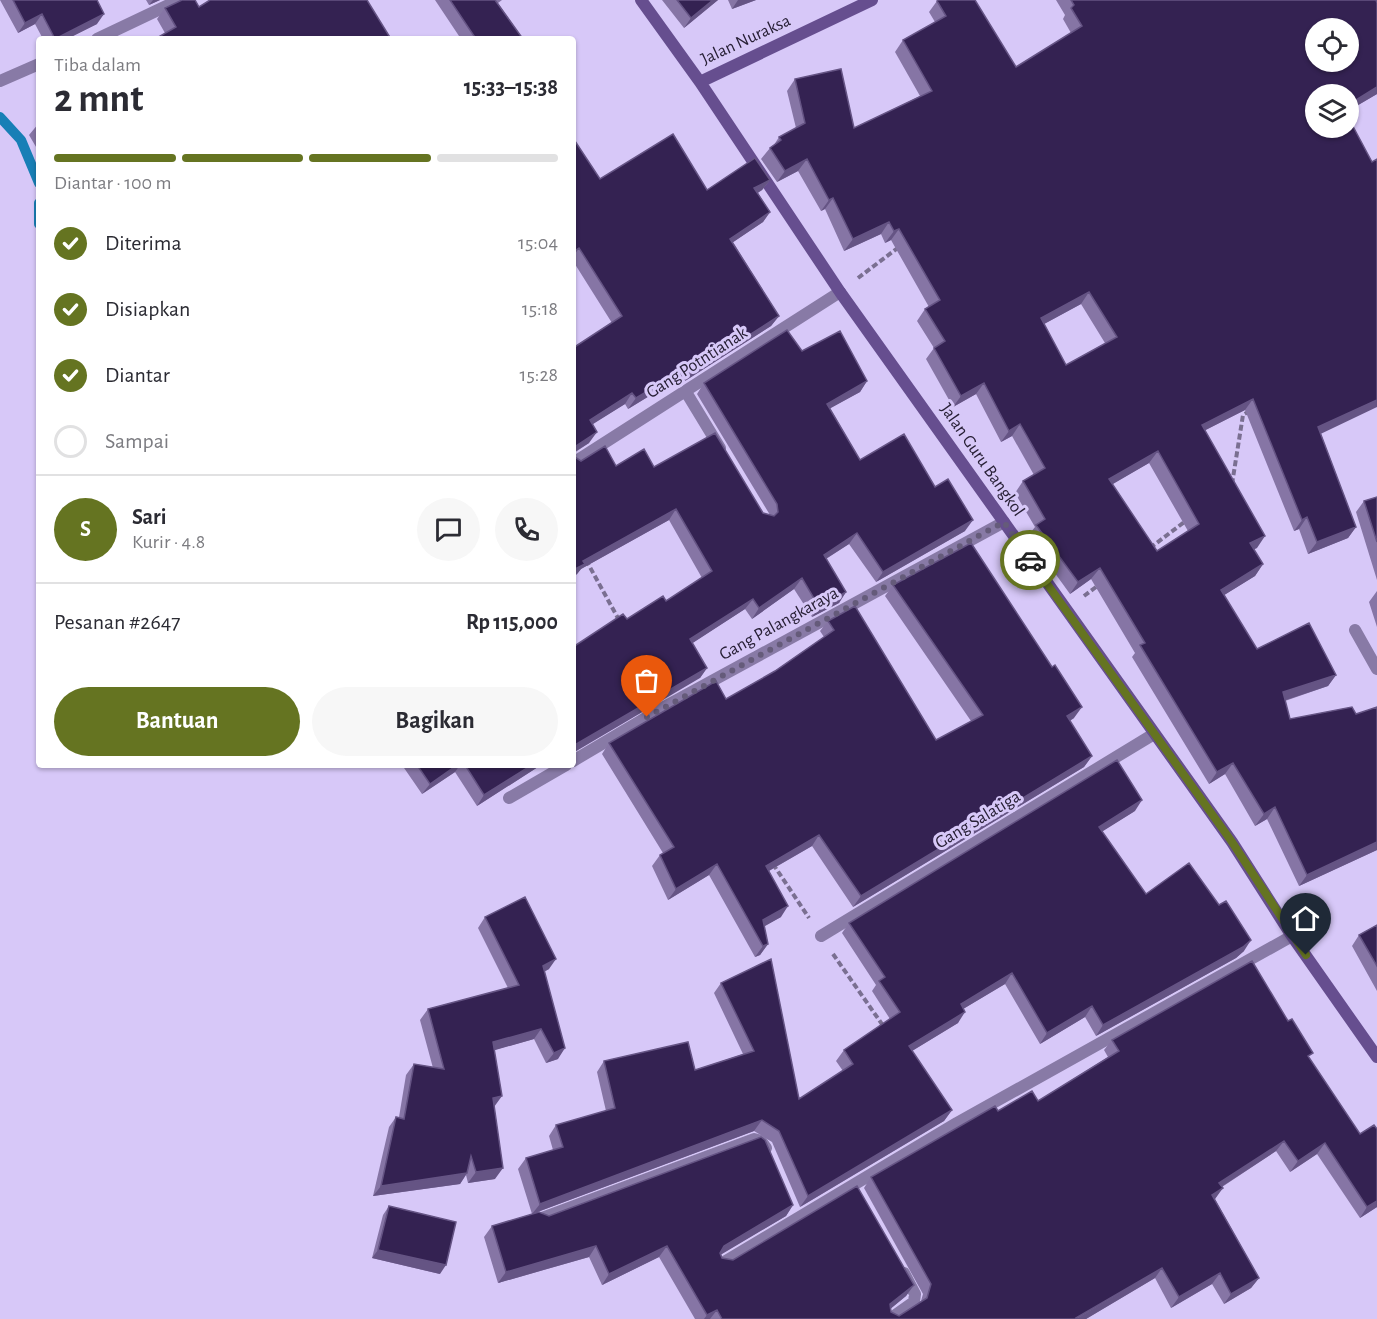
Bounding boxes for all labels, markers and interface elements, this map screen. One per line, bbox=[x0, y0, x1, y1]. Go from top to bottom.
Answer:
street label: Jalan Nuraksa bbox=[698, 11, 794, 69]
map controls bbox=[1305, 18, 1359, 138]
button: locate bbox=[1305, 18, 1359, 72]
text: Tiba dalam bbox=[54, 55, 141, 75]
text: 15:33–15:38 bbox=[464, 76, 558, 98]
text: 2 mnt bbox=[54, 80, 143, 119]
button: layers bbox=[1305, 84, 1359, 138]
text: Diantar · 100 m bbox=[54, 173, 171, 193]
icon: check bbox=[54, 227, 87, 260]
text: Diterima bbox=[105, 232, 182, 254]
text: 15:04 bbox=[518, 233, 558, 253]
icon: check bbox=[54, 293, 87, 326]
text: Disiapkan bbox=[105, 298, 190, 320]
text: 15:18 bbox=[522, 299, 558, 319]
street label: Gang Potntianak bbox=[643, 323, 751, 402]
icon: check bbox=[54, 359, 87, 392]
text: Diantar bbox=[105, 364, 170, 386]
text: 15:28 bbox=[520, 365, 558, 385]
street label: Jalan Guru Bangkol bbox=[937, 400, 1027, 520]
text: Sampai bbox=[105, 430, 169, 452]
button: chat bbox=[417, 498, 480, 561]
button: phone bbox=[495, 498, 558, 561]
text: Sari bbox=[132, 506, 166, 528]
text: S bbox=[80, 518, 91, 540]
courier bbox=[1000, 530, 1060, 590]
text: Kurir · 4.8 bbox=[132, 532, 205, 552]
icon: car bbox=[1014, 544, 1047, 577]
street label: Gang Palangkaraya bbox=[716, 584, 842, 664]
text: Pesanan #2647 bbox=[54, 611, 180, 633]
text: Rp 115,000 bbox=[466, 611, 558, 633]
pin bbox=[621, 655, 672, 717]
icon: bag bbox=[630, 664, 663, 697]
button: Bantuan bbox=[54, 687, 300, 756]
button: Bagikan bbox=[312, 687, 558, 756]
street label: Gang Salatiga bbox=[932, 788, 1024, 852]
pin bbox=[1280, 893, 1331, 955]
icon: home bbox=[1289, 902, 1322, 935]

